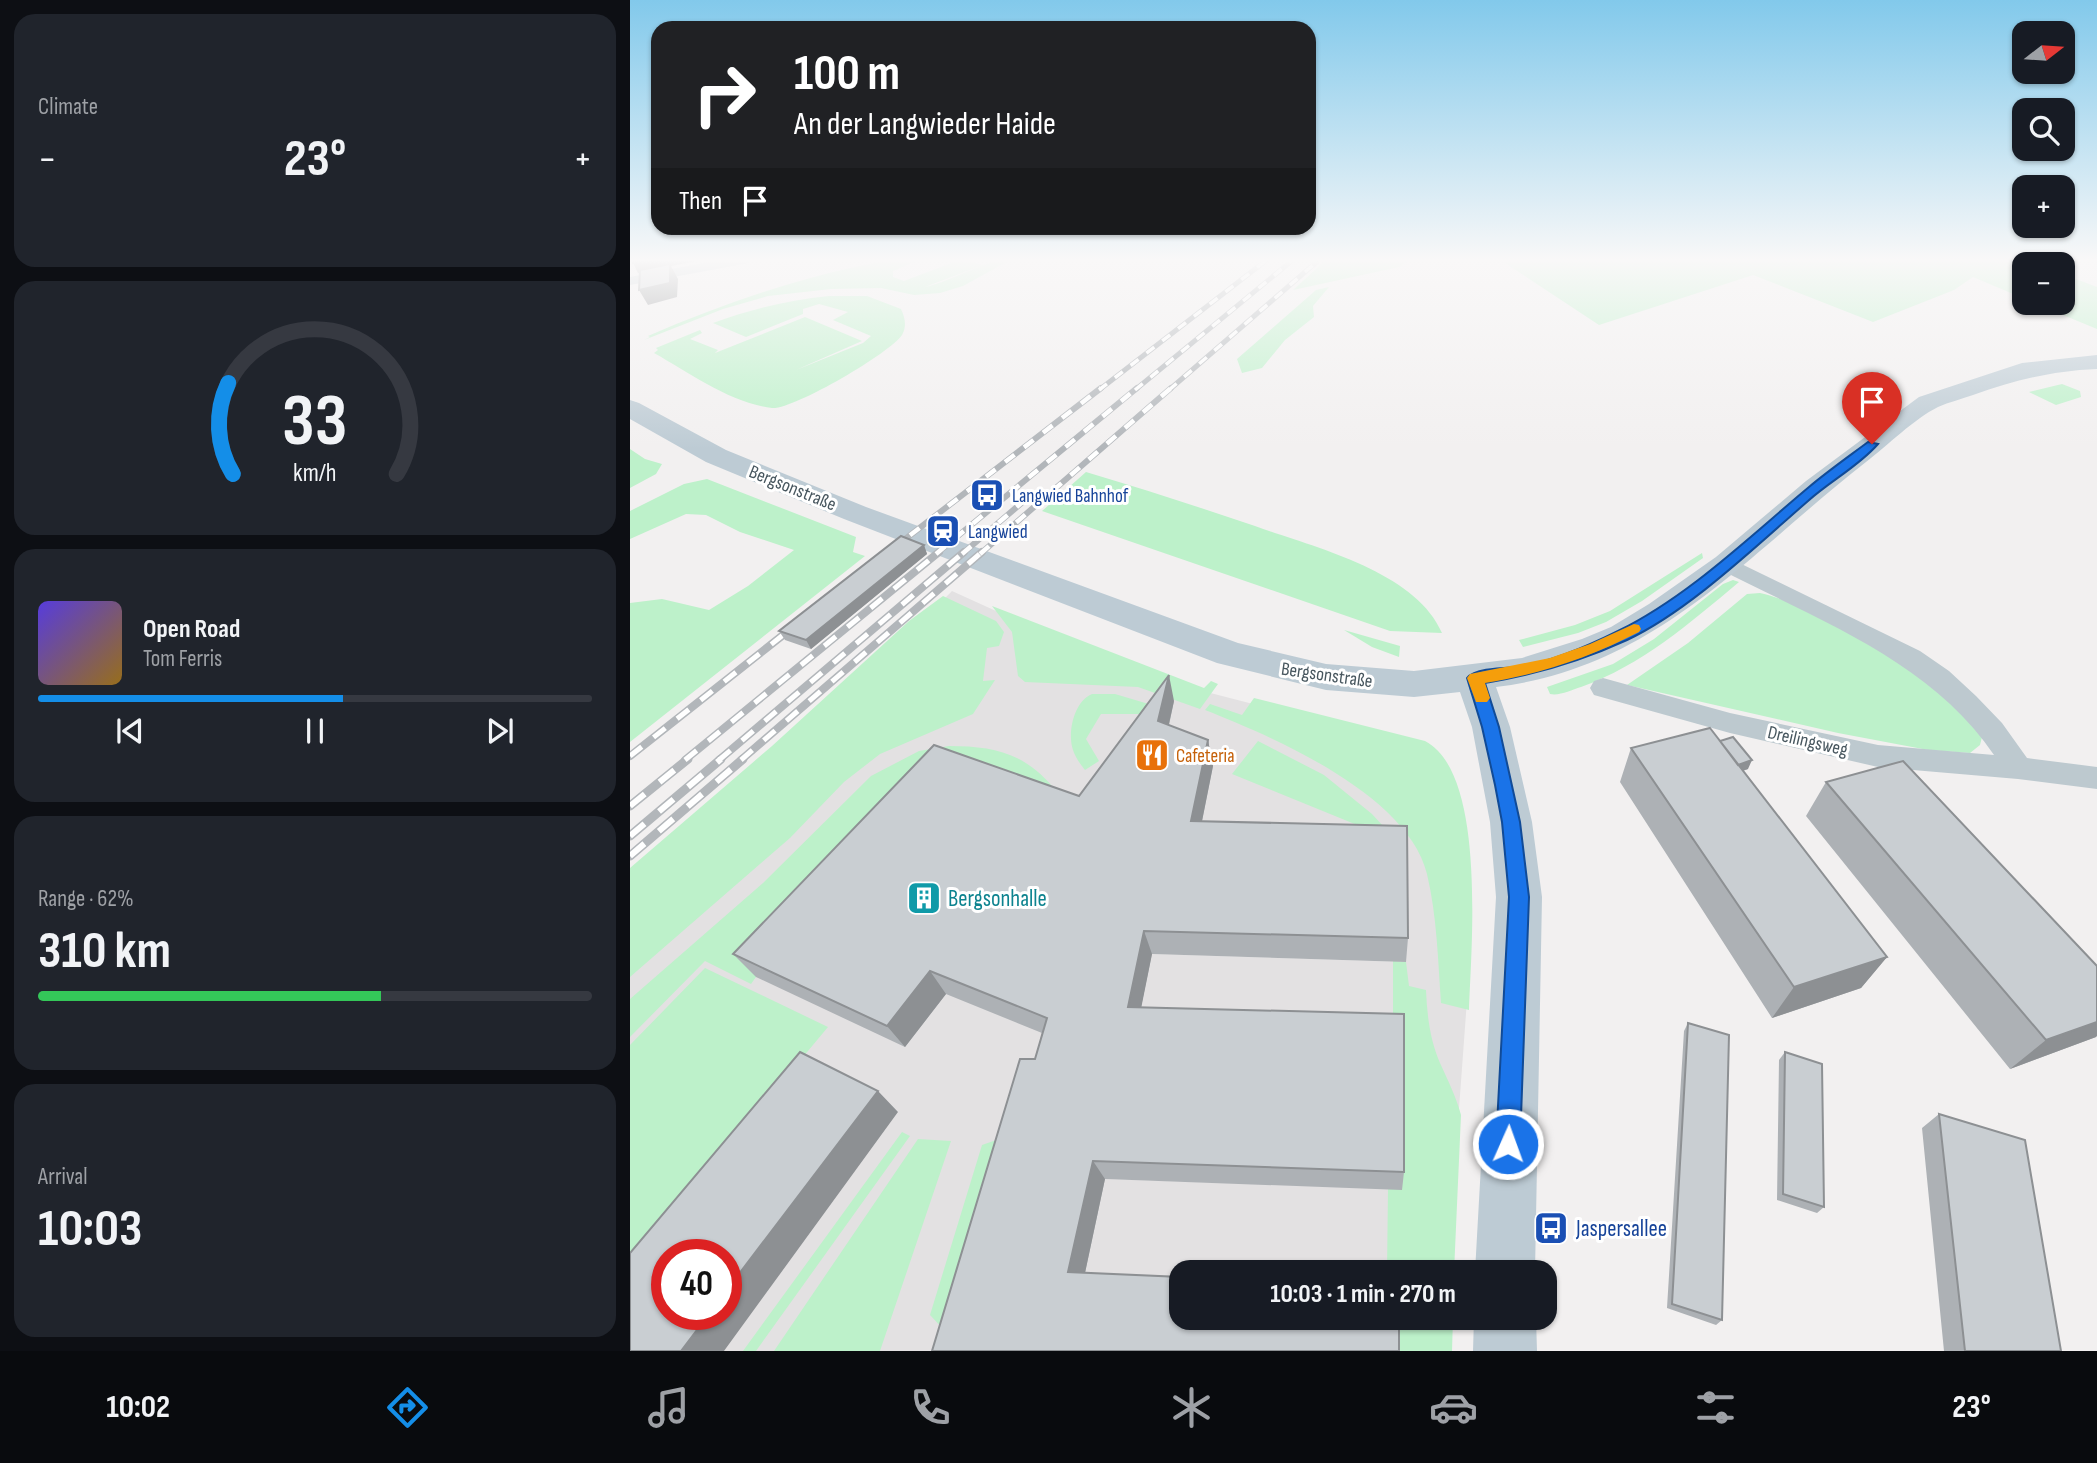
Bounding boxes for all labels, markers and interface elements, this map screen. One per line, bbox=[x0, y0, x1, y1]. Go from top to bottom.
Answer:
north arrow bbox=[2012, 21, 2076, 84]
map controls bbox=[2012, 21, 2075, 315]
text: 100 m bbox=[794, 45, 900, 104]
icon: right bbox=[679, 49, 770, 140]
text: Climate bbox=[38, 93, 98, 121]
button: search bbox=[2012, 98, 2075, 161]
text: An der Langwieder Haide bbox=[794, 105, 1056, 144]
text: 23° bbox=[284, 128, 346, 191]
text: − bbox=[38, 137, 57, 182]
text: + bbox=[573, 137, 592, 182]
button: + bbox=[2012, 175, 2075, 238]
icon: arrive bbox=[736, 182, 774, 220]
text: Then bbox=[679, 186, 722, 217]
button: − bbox=[2012, 252, 2075, 315]
pin bbox=[1842, 372, 1902, 444]
text: 33 bbox=[282, 379, 348, 467]
icon: arrive bbox=[1853, 383, 1891, 421]
text: km/h bbox=[293, 458, 337, 489]
street label: Bergsonstraße bbox=[745, 460, 839, 516]
bus stop icon: Langwied Bahnhof bbox=[968, 476, 1006, 514]
place label: Langwied Bahnhof bbox=[1012, 485, 1129, 508]
station icon: Langwied bbox=[924, 512, 962, 550]
place label: Langwied bbox=[968, 521, 1028, 544]
text: Open Road bbox=[143, 614, 240, 645]
text: Tom Ferris bbox=[143, 645, 222, 673]
street label: Bergsonstraße bbox=[1280, 658, 1374, 693]
icon: previous bbox=[111, 712, 149, 750]
icon: pause bbox=[296, 712, 334, 750]
icon: next bbox=[481, 712, 519, 750]
street label: Dreilingsweg bbox=[1765, 721, 1850, 762]
restaurant icon: Cafeteria bbox=[1133, 736, 1171, 774]
place label: Cafeteria bbox=[1176, 745, 1234, 768]
building icon: Bergsonhalle bbox=[905, 879, 943, 917]
text: Range · 62% bbox=[38, 885, 134, 913]
place label: Bergsonhalle bbox=[948, 885, 1047, 913]
text: 310 km bbox=[38, 920, 171, 983]
position arrow bbox=[1471, 1107, 1545, 1181]
text: Arrival bbox=[38, 1163, 87, 1191]
text: 10:03 bbox=[38, 1198, 142, 1261]
bus stop icon: Jaspersallee bbox=[1532, 1209, 1570, 1247]
place label: Jaspersallee bbox=[1575, 1215, 1667, 1243]
speed limit sign: 40 bbox=[651, 1239, 742, 1330]
text: 10:03 · 1 min · 270 m bbox=[1270, 1279, 1456, 1310]
icon: directions bbox=[383, 1383, 432, 1432]
icon: music bbox=[644, 1383, 693, 1432]
icon: phone bbox=[906, 1383, 955, 1432]
icon: climate bbox=[1167, 1383, 1216, 1432]
icon: car bbox=[1429, 1383, 1478, 1432]
icon: filters bbox=[1691, 1383, 1740, 1432]
text: 10:02 bbox=[106, 1388, 170, 1427]
text: 23° bbox=[1952, 1388, 1991, 1427]

